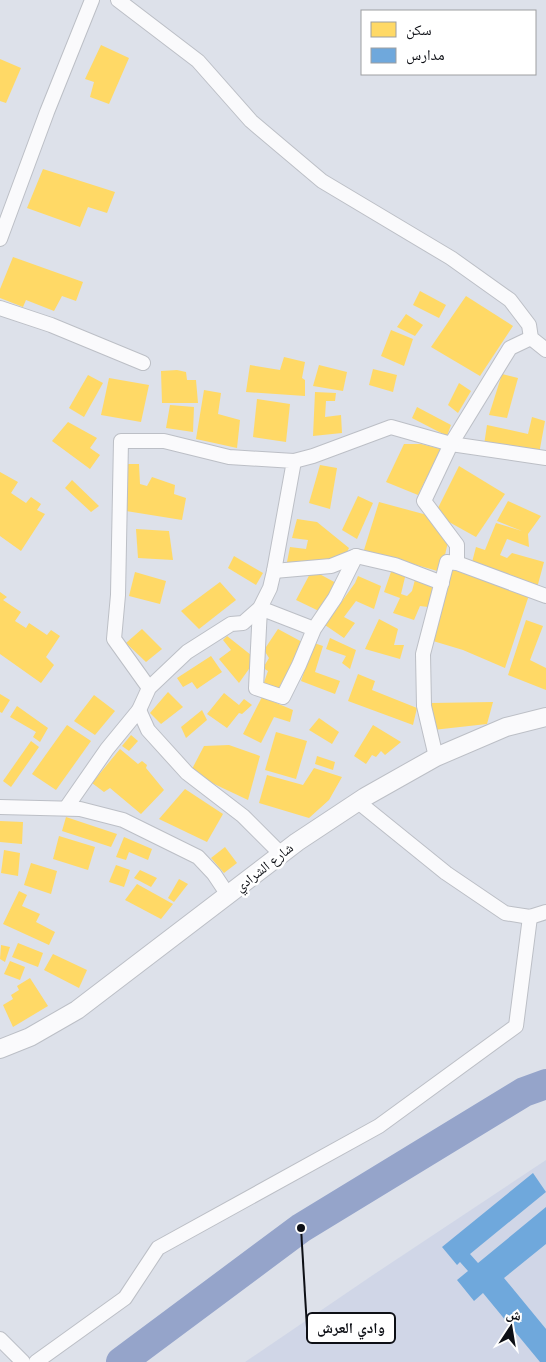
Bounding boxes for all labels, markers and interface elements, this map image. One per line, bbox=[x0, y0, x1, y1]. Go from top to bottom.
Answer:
legend bbox=[361, 10, 536, 75]
text: سكن bbox=[406, 20, 432, 40]
text: مدارس bbox=[406, 45, 445, 65]
street label: شارع الشرادي bbox=[231, 839, 298, 897]
north arrow bbox=[486, 1302, 536, 1352]
text: ش bbox=[505, 1304, 523, 1325]
callout: وادي العرش bbox=[307, 1313, 395, 1343]
text: وادي العرش bbox=[317, 1318, 385, 1340]

